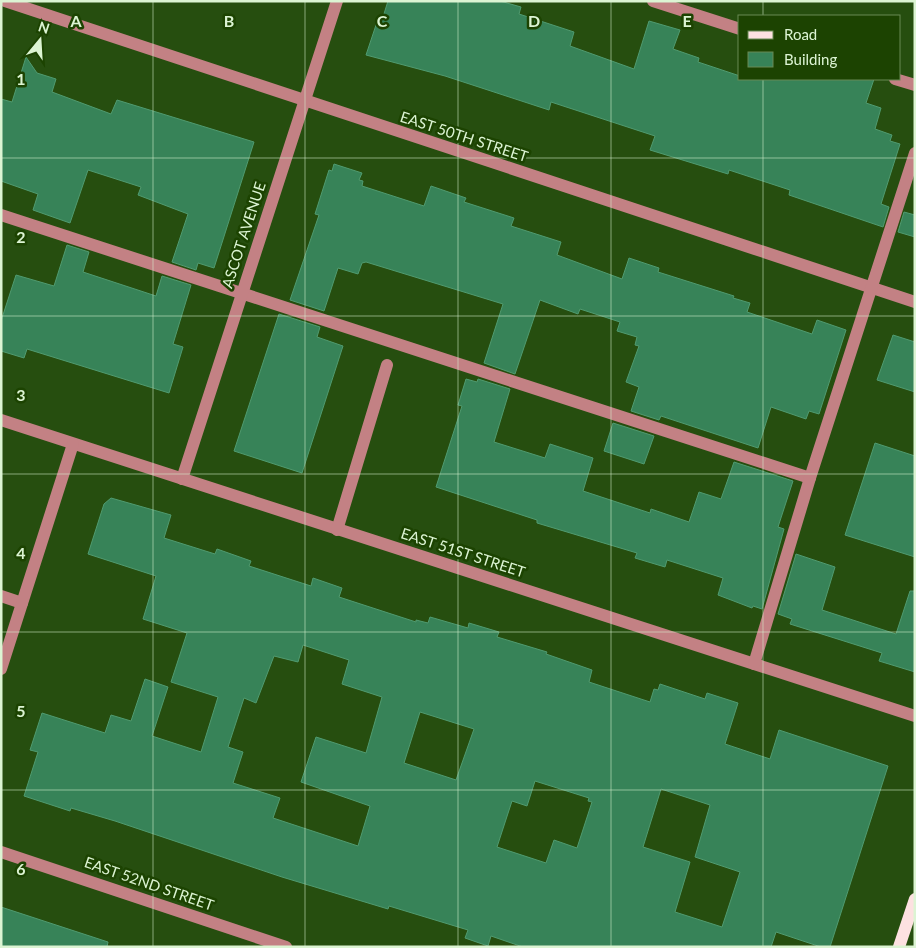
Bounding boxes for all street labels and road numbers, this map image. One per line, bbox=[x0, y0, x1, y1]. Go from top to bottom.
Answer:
street label: EAST 50TH STREET bbox=[398, 107, 531, 165]
street label: ASCOT AVENUE bbox=[217, 179, 269, 290]
street label: EAST 51ST STREET bbox=[399, 523, 528, 581]
street label: EAST 52ND STREET bbox=[82, 852, 217, 914]

